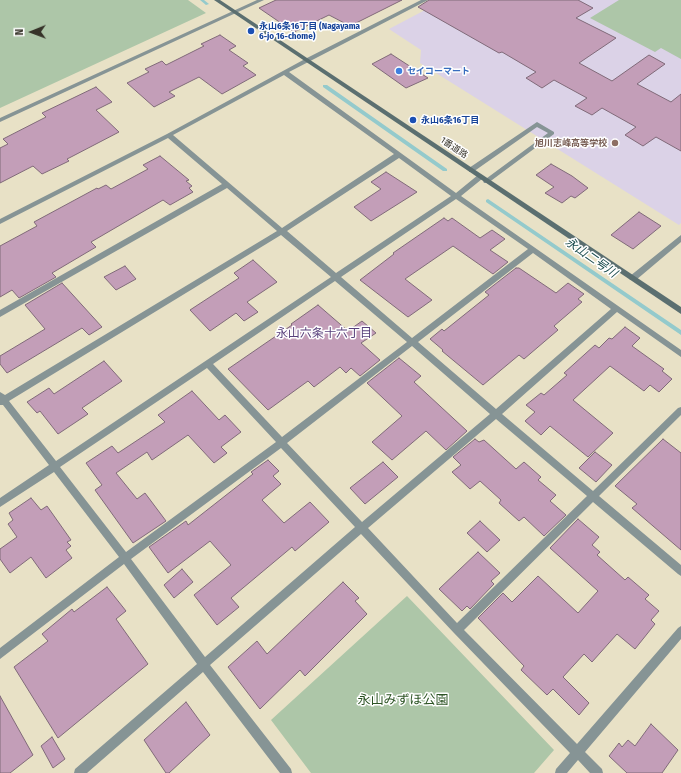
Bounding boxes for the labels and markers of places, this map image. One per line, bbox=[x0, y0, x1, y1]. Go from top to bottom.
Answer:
place label: 永山6条16丁目 (Nagayama 6-jo 16-chome) bbox=[259, 21, 360, 42]
marker: 永山6条16丁目 (Nagayama 6-jo 16-chome) bbox=[246, 26, 256, 36]
marker: セイコーマート bbox=[394, 66, 404, 76]
place label: セイコーマート bbox=[407, 66, 470, 76]
marker: 永山6条16丁目 bbox=[408, 115, 418, 125]
place label: 永山6条16丁目 bbox=[421, 115, 479, 125]
place label: 旭川志峰高等学校 bbox=[535, 138, 607, 148]
marker: 旭川志峰高等学校 bbox=[610, 138, 620, 148]

